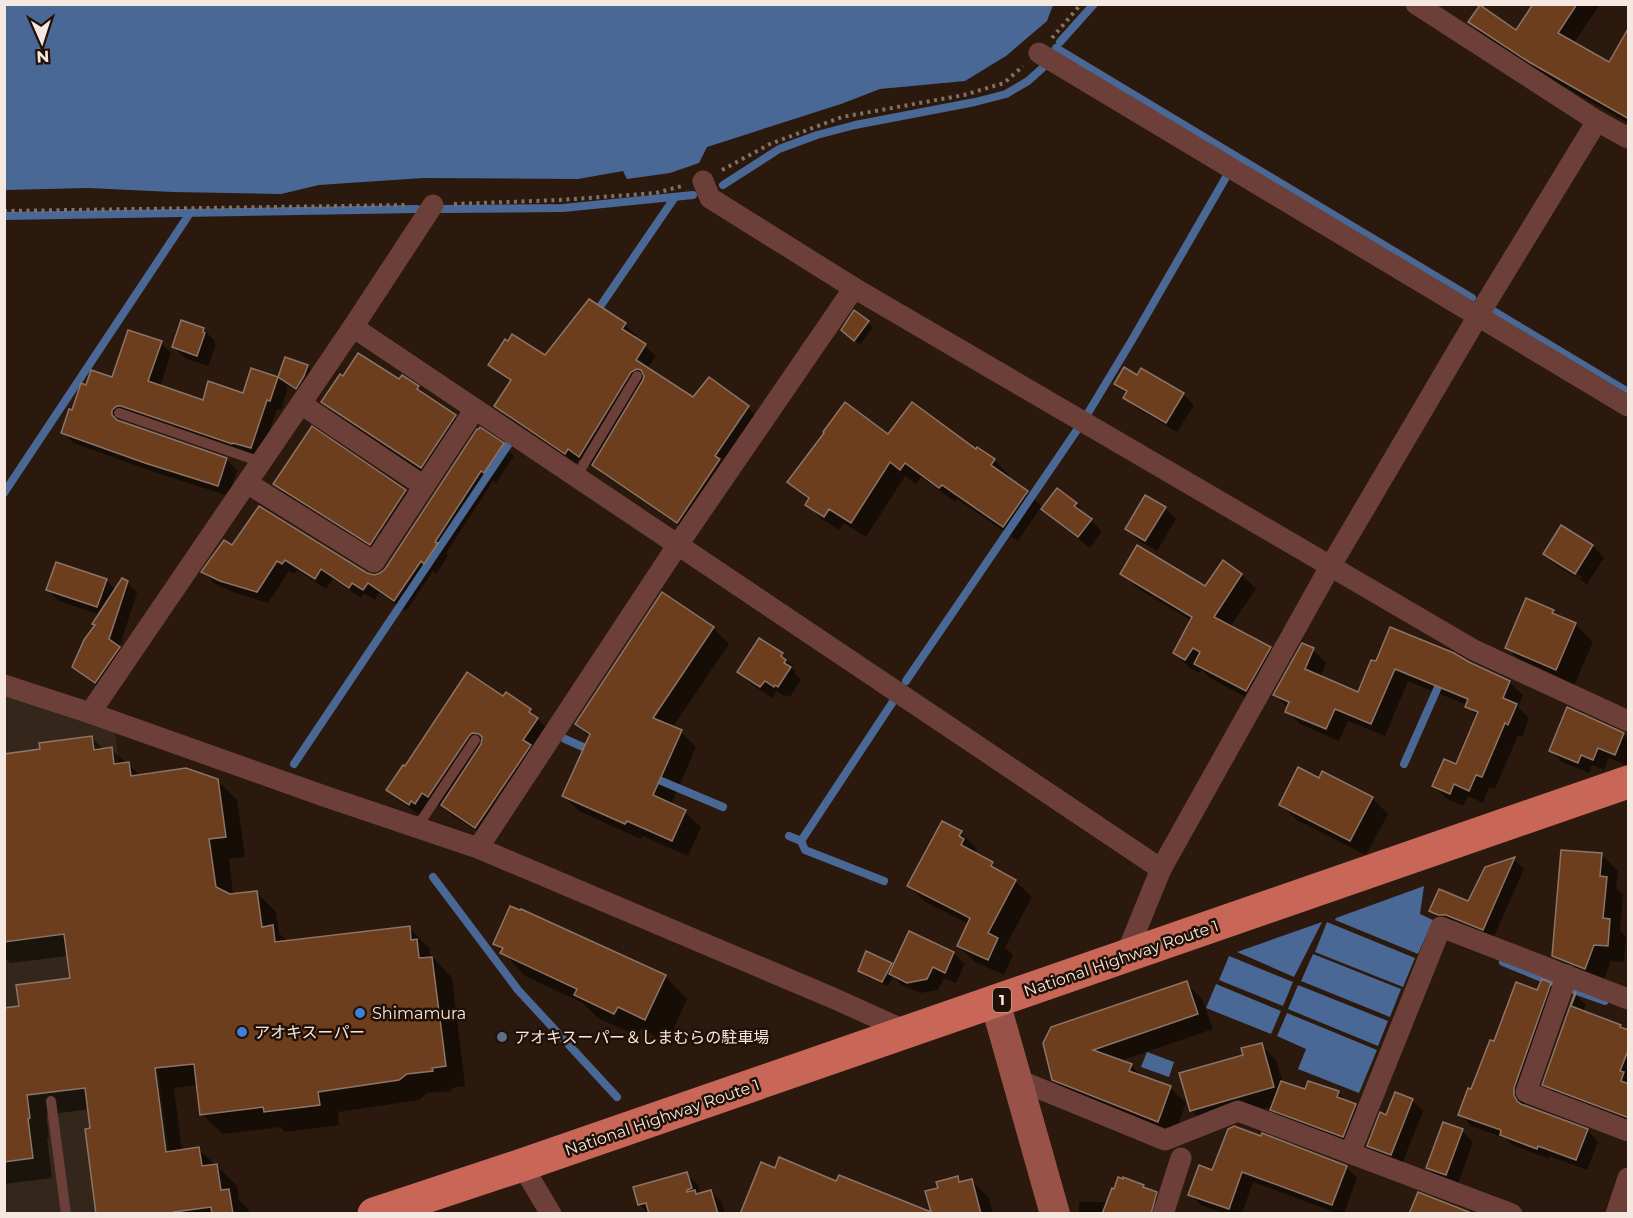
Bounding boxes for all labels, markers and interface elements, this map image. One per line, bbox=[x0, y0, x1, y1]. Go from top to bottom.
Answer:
north arrow bbox=[12, 12, 72, 72]
text: N bbox=[36, 47, 50, 66]
street label: National Highway Route 1 bbox=[1021, 916, 1221, 1001]
road number: 1 bbox=[993, 988, 1011, 1012]
place label: Shimamura bbox=[372, 1004, 466, 1023]
marker: Shimamura bbox=[353, 1006, 367, 1020]
place label: アオキスーパー bbox=[254, 1023, 365, 1042]
marker: アオキスーパー bbox=[235, 1025, 249, 1039]
place label: アオキスーパー＆しまむらの駐車場 bbox=[514, 1028, 769, 1047]
marker: アオキスーパー＆しまむらの駐車場 bbox=[495, 1030, 509, 1044]
street label: National Highway Route 1 bbox=[562, 1075, 762, 1160]

